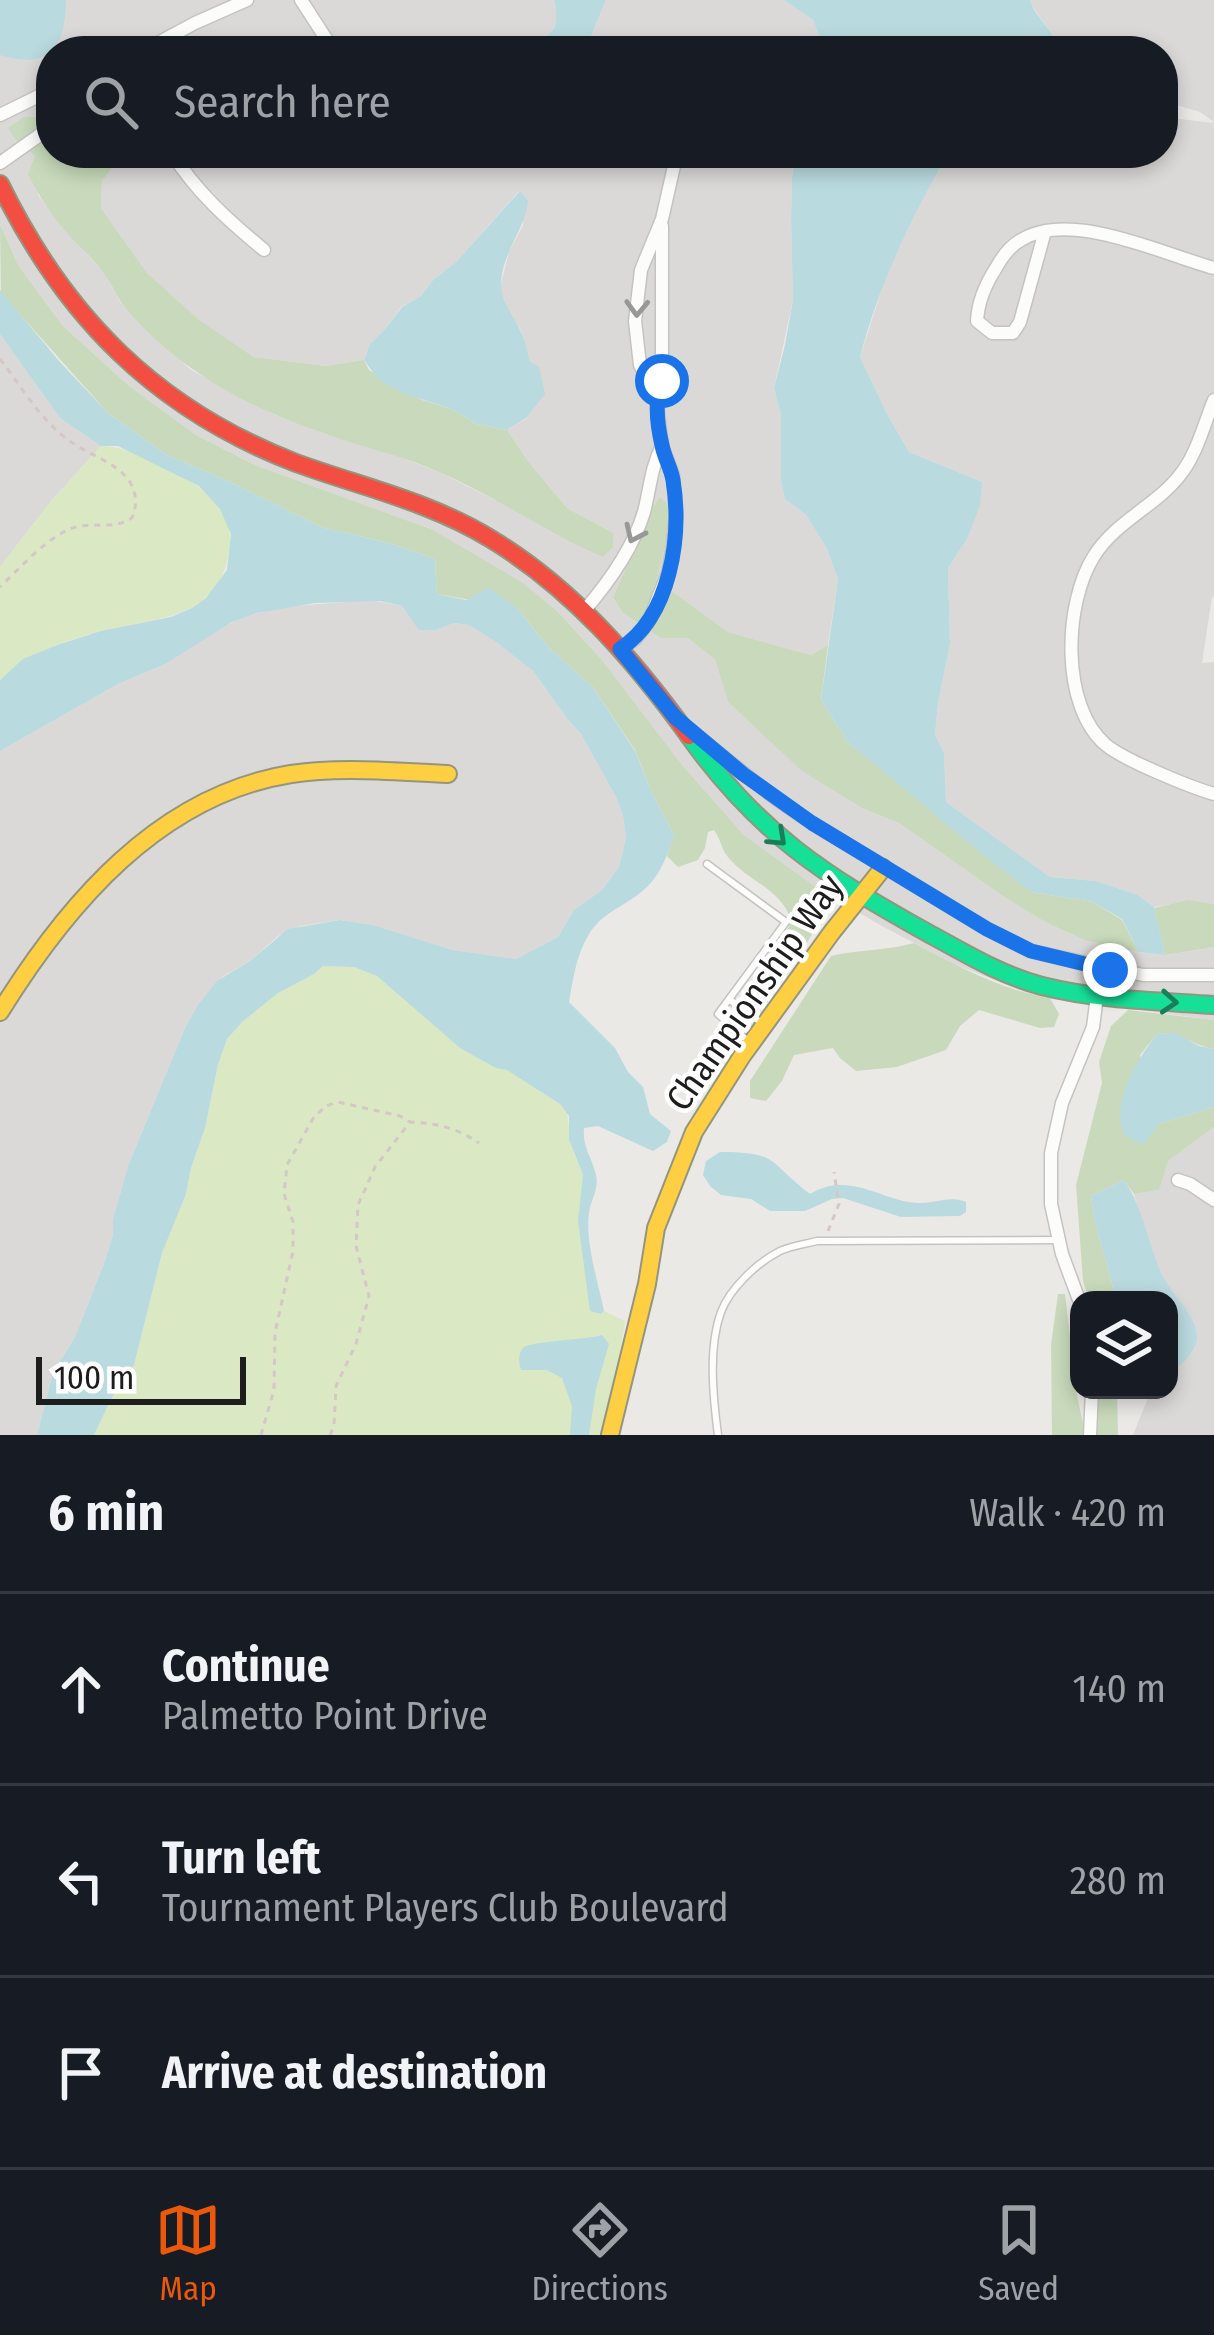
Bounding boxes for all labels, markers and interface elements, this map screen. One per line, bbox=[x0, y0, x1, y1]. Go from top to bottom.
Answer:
search box bbox=[36, 36, 1178, 168]
icon: search bbox=[78, 69, 144, 135]
text: Search here bbox=[174, 75, 391, 129]
one-way arrow bbox=[624, 299, 650, 318]
route start bbox=[635, 354, 689, 408]
one-way arrow bbox=[625, 522, 648, 543]
one-way arrow bbox=[765, 823, 786, 845]
street label: Championship Way bbox=[657, 866, 853, 1119]
route end bbox=[1083, 943, 1137, 997]
one-way arrow bbox=[1160, 989, 1179, 1014]
map controls bbox=[1070, 1291, 1178, 1399]
button: layers bbox=[1070, 1291, 1178, 1399]
scale bar bbox=[36, 1351, 246, 1404]
text: 100 m bbox=[54, 1358, 134, 1398]
text: 6 min bbox=[48, 1482, 164, 1544]
text: Walk · 420 m bbox=[969, 1490, 1166, 1536]
text: Continue bbox=[162, 1639, 330, 1693]
icon: ahead bbox=[48, 1656, 114, 1722]
text: 140 m bbox=[1072, 1666, 1166, 1712]
text: Palmetto Point Drive bbox=[162, 1693, 488, 1739]
text: Turn left bbox=[162, 1831, 321, 1885]
icon: left bbox=[48, 1848, 114, 1914]
text: 280 m bbox=[1070, 1858, 1166, 1904]
text: Tournament Players Club Boulevard bbox=[162, 1885, 729, 1931]
icon: arrive bbox=[48, 2040, 114, 2106]
text: Arrive at destination bbox=[162, 2046, 547, 2100]
tab: Map bbox=[155, 2197, 221, 2309]
tab: Directions bbox=[531, 2197, 668, 2309]
tab: Saved bbox=[978, 2197, 1059, 2309]

